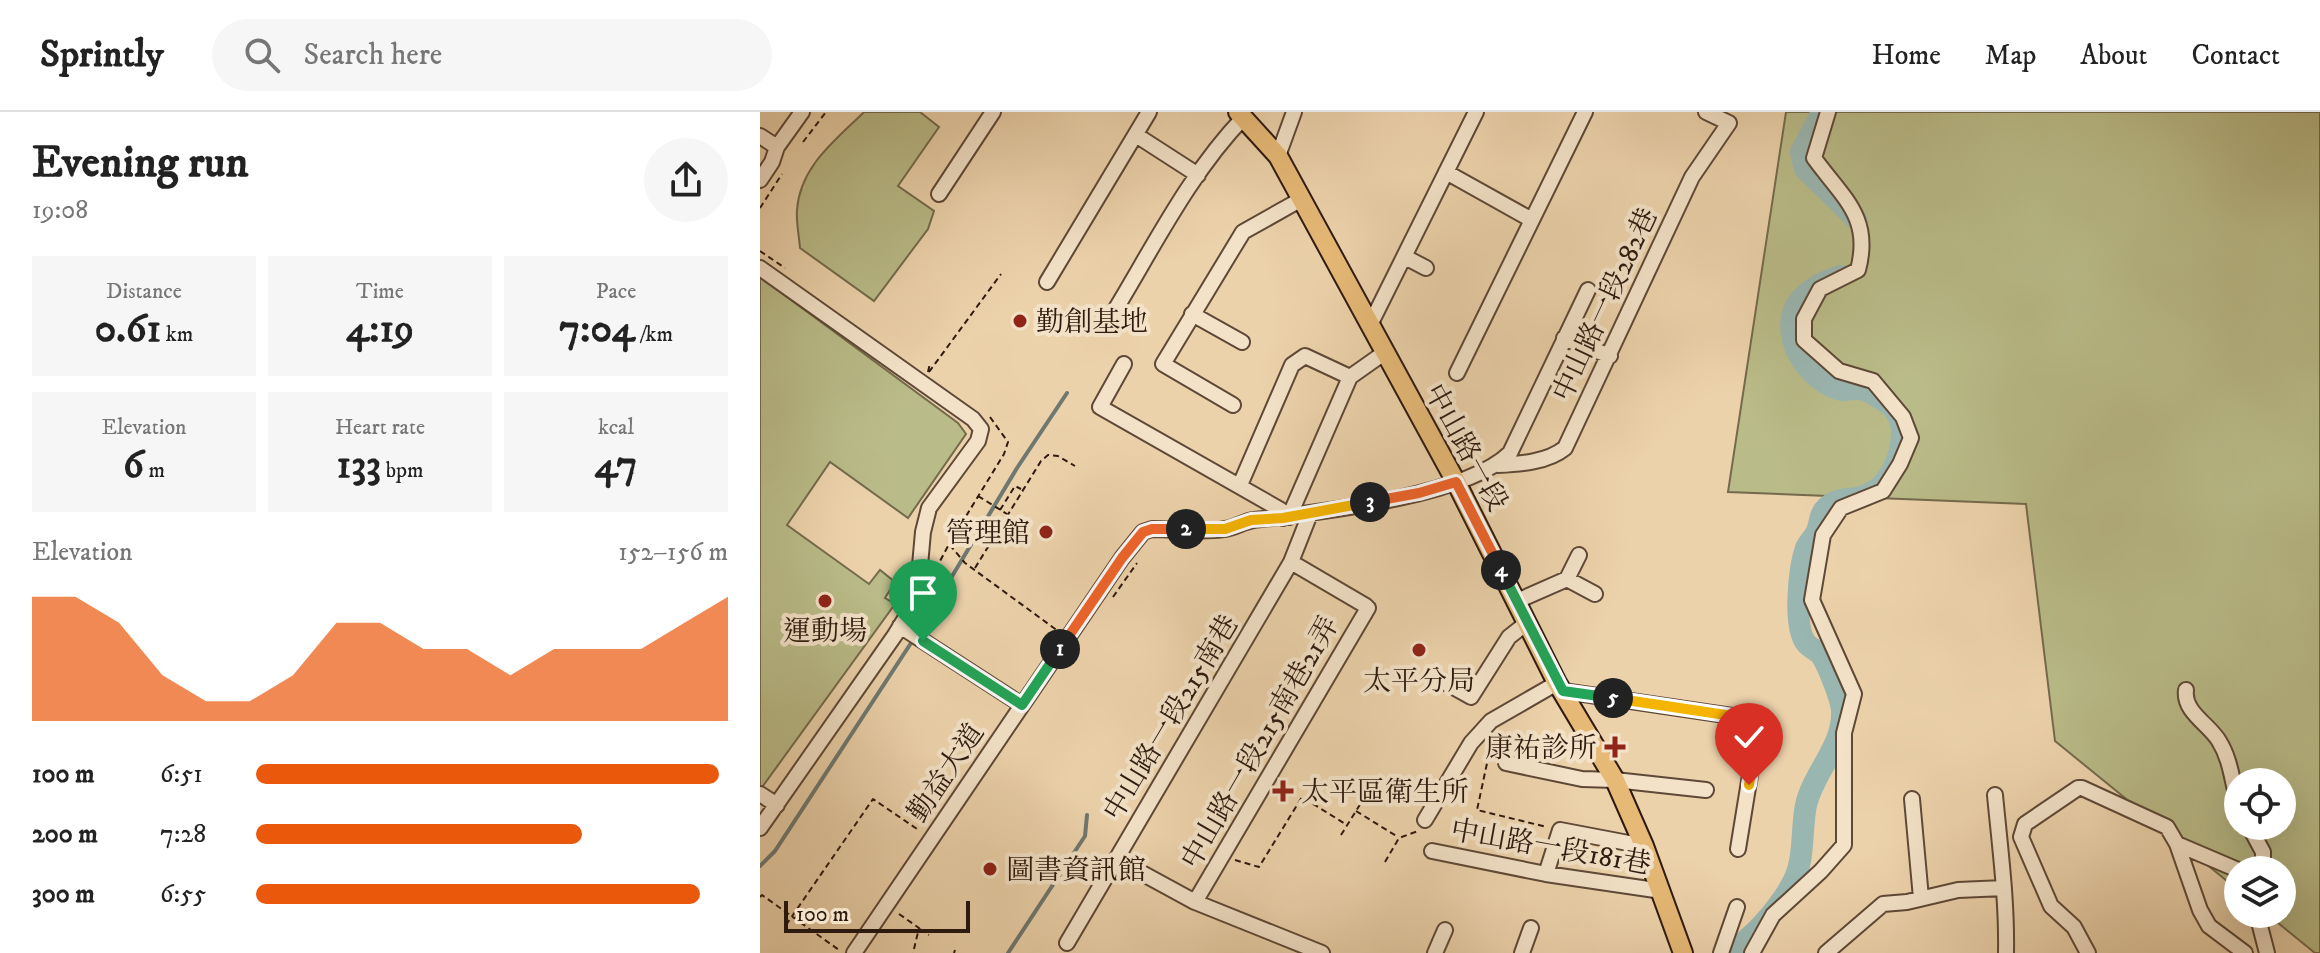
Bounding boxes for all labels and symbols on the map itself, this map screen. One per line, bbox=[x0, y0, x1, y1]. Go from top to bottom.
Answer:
street label: 中山路一段282巷 bbox=[1545, 202, 1665, 407]
place label: 勤創基地 bbox=[1036, 305, 1148, 340]
marker: 勤創基地 bbox=[1011, 312, 1029, 330]
street label: 中山路一段 bbox=[1416, 378, 1515, 517]
pin: 3 bbox=[1350, 482, 1390, 522]
pin: 2 bbox=[1166, 509, 1206, 549]
place label: 管理館 bbox=[946, 516, 1030, 551]
marker: 管理館 bbox=[1037, 523, 1055, 541]
pin: 4 bbox=[1481, 550, 1521, 590]
pin bbox=[889, 559, 957, 641]
marker: 運動場 bbox=[816, 592, 834, 610]
street label: 中山路一段215南巷 bbox=[1096, 609, 1246, 827]
street label: 中山路一段215南巷21弄 bbox=[1174, 610, 1347, 875]
place label: 運動場 bbox=[783, 614, 867, 649]
pin: 1 bbox=[1040, 629, 1080, 669]
marker: 太平分局 bbox=[1410, 641, 1428, 659]
place label: 太平分局 bbox=[1363, 664, 1475, 699]
pin: 5 bbox=[1593, 678, 1633, 718]
pin bbox=[1715, 703, 1783, 785]
street label: 勤益大道 bbox=[900, 717, 992, 829]
place label: 康祐診所 bbox=[1485, 731, 1597, 766]
marker: 康祐診所 bbox=[1604, 736, 1626, 758]
place label: 太平區衛生所 bbox=[1301, 775, 1469, 810]
marker: 太平區衛生所 bbox=[1272, 780, 1294, 802]
street label: 中山路一段181巷 bbox=[1448, 813, 1654, 882]
place label: 圖書資訊館 bbox=[1006, 853, 1146, 888]
marker: 圖書資訊館 bbox=[981, 860, 999, 878]
scale bar bbox=[784, 897, 970, 933]

